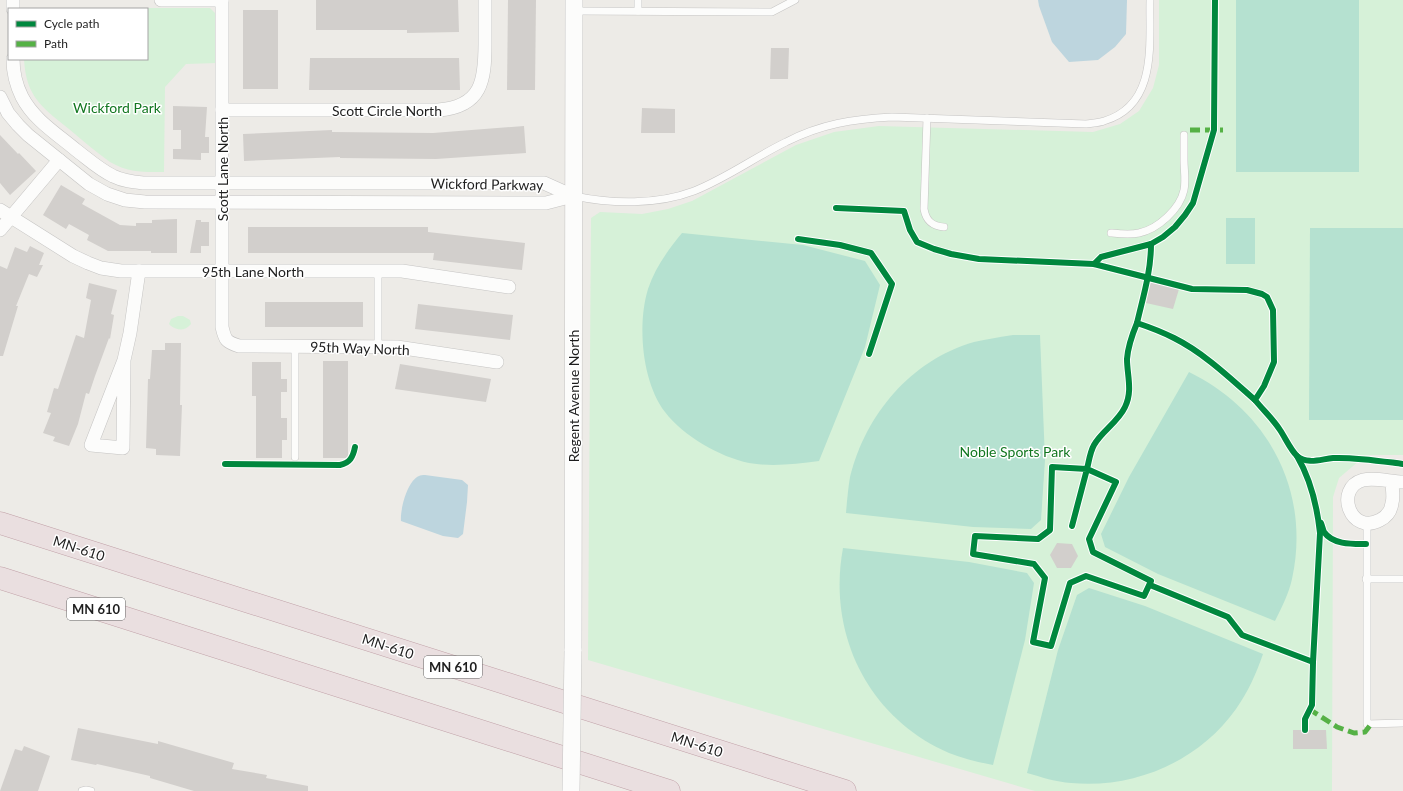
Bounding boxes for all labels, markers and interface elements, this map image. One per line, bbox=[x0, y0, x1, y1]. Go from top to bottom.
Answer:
legend bbox=[8, 8, 148, 60]
text: Cycle path bbox=[44, 16, 99, 31]
text: Path bbox=[44, 36, 68, 51]
park label: Wickford Park bbox=[73, 99, 162, 116]
street label: Scott Circle North bbox=[332, 102, 442, 119]
street label: Scott Lane North bbox=[214, 117, 231, 221]
street label: Wickford Parkway bbox=[430, 175, 544, 193]
street label: 95th Lane North bbox=[202, 263, 304, 280]
street label: Regent Avenue North bbox=[565, 330, 582, 462]
street label: 95th Way North bbox=[310, 338, 410, 358]
park label: Noble Sports Park bbox=[960, 443, 1071, 460]
street label: MN-610 bbox=[51, 532, 107, 564]
road number: MN 610 bbox=[67, 598, 125, 620]
street label: MN-610 bbox=[360, 630, 416, 662]
road number: MN 610 bbox=[424, 656, 482, 678]
street label: MN-610 bbox=[669, 728, 725, 760]

